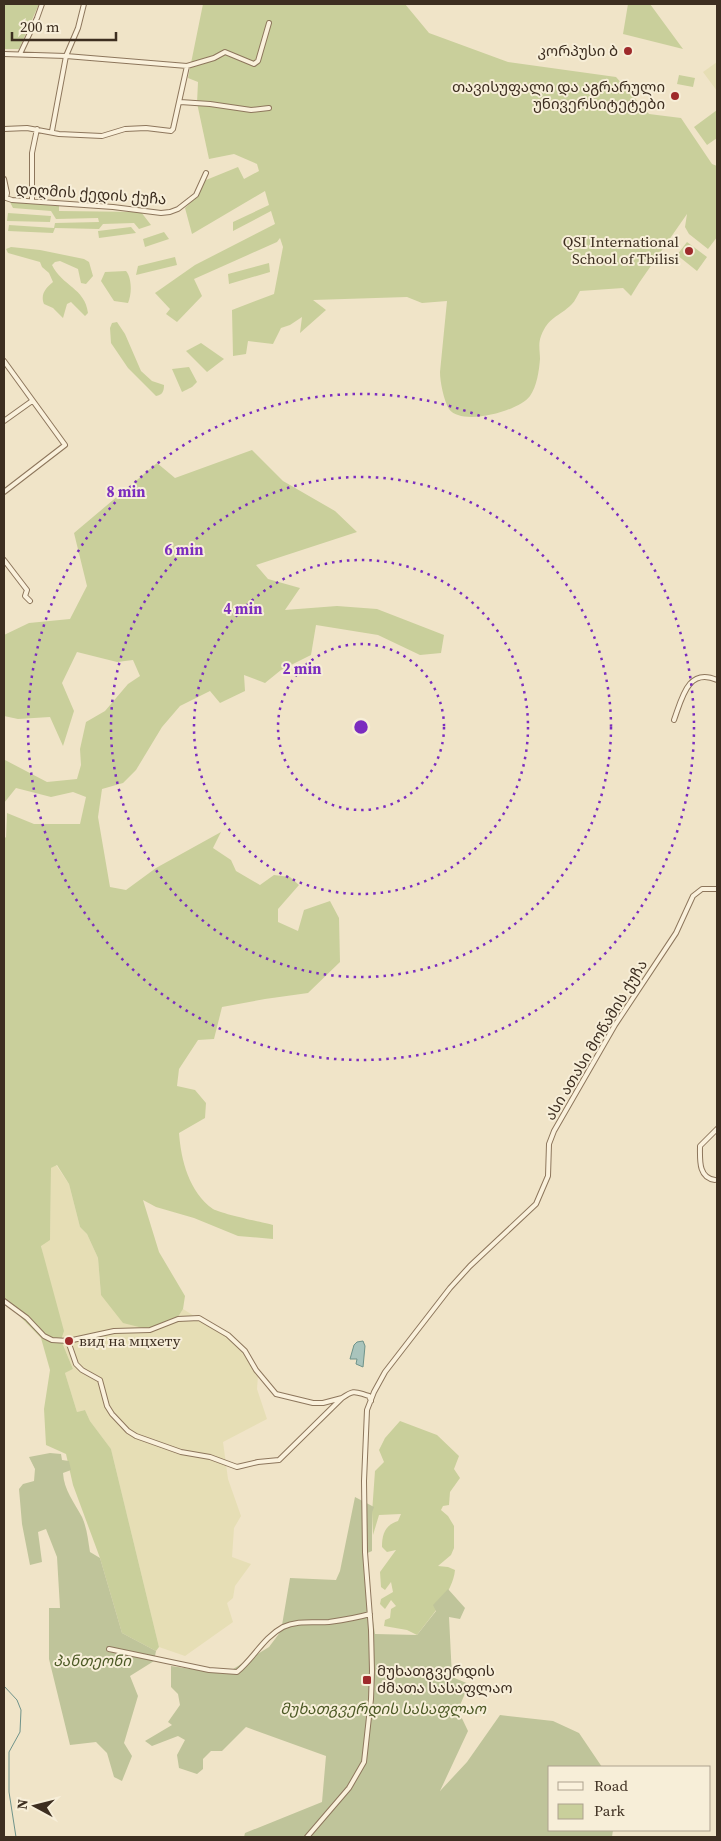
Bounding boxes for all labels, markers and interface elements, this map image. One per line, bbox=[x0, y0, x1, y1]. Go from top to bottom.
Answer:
scale bar bbox=[12, 10, 116, 42]
text: 200 m bbox=[20, 16, 60, 37]
place label: კორპუსი ბ bbox=[538, 40, 618, 61]
marker: კორპუსი ბ bbox=[622, 45, 634, 57]
place label: თავისუფალი და აგრარული უნივერსიტეტები bbox=[452, 76, 665, 114]
marker: თავისუფალი და აგრარული უნივერსიტეტები bbox=[669, 90, 681, 102]
street label: დიღმის ქედის ქუჩა bbox=[15, 178, 167, 209]
place label: QSI International School of Tbilisi bbox=[563, 231, 680, 269]
marker: QSI International School of Tbilisi bbox=[683, 245, 695, 257]
text: 8 min bbox=[107, 481, 145, 502]
text: 6 min bbox=[165, 539, 203, 560]
text: 4 min bbox=[224, 598, 262, 619]
text: 2 min bbox=[283, 658, 321, 679]
centre of rings bbox=[352, 718, 370, 736]
street label: ასი ათასი მოწამის ქუჩა bbox=[539, 955, 652, 1124]
place label: вид на мцхету bbox=[79, 1330, 181, 1351]
marker: вид на мцхету bbox=[63, 1335, 75, 1347]
park label: პანთეონი bbox=[53, 1650, 132, 1671]
place label: მუხათგვერდის ძმათა სასაფლაო bbox=[377, 1660, 512, 1698]
marker: მუხათგვერდის ძმათა სასაფლაო bbox=[361, 1674, 373, 1686]
park label: მუხათგვერდის სასაფლაო bbox=[280, 1698, 487, 1719]
legend bbox=[548, 1766, 711, 1831]
text: Road bbox=[594, 1775, 628, 1796]
north arrow bbox=[10, 1781, 60, 1831]
text: N bbox=[12, 1798, 33, 1811]
text: Park bbox=[594, 1800, 626, 1821]

